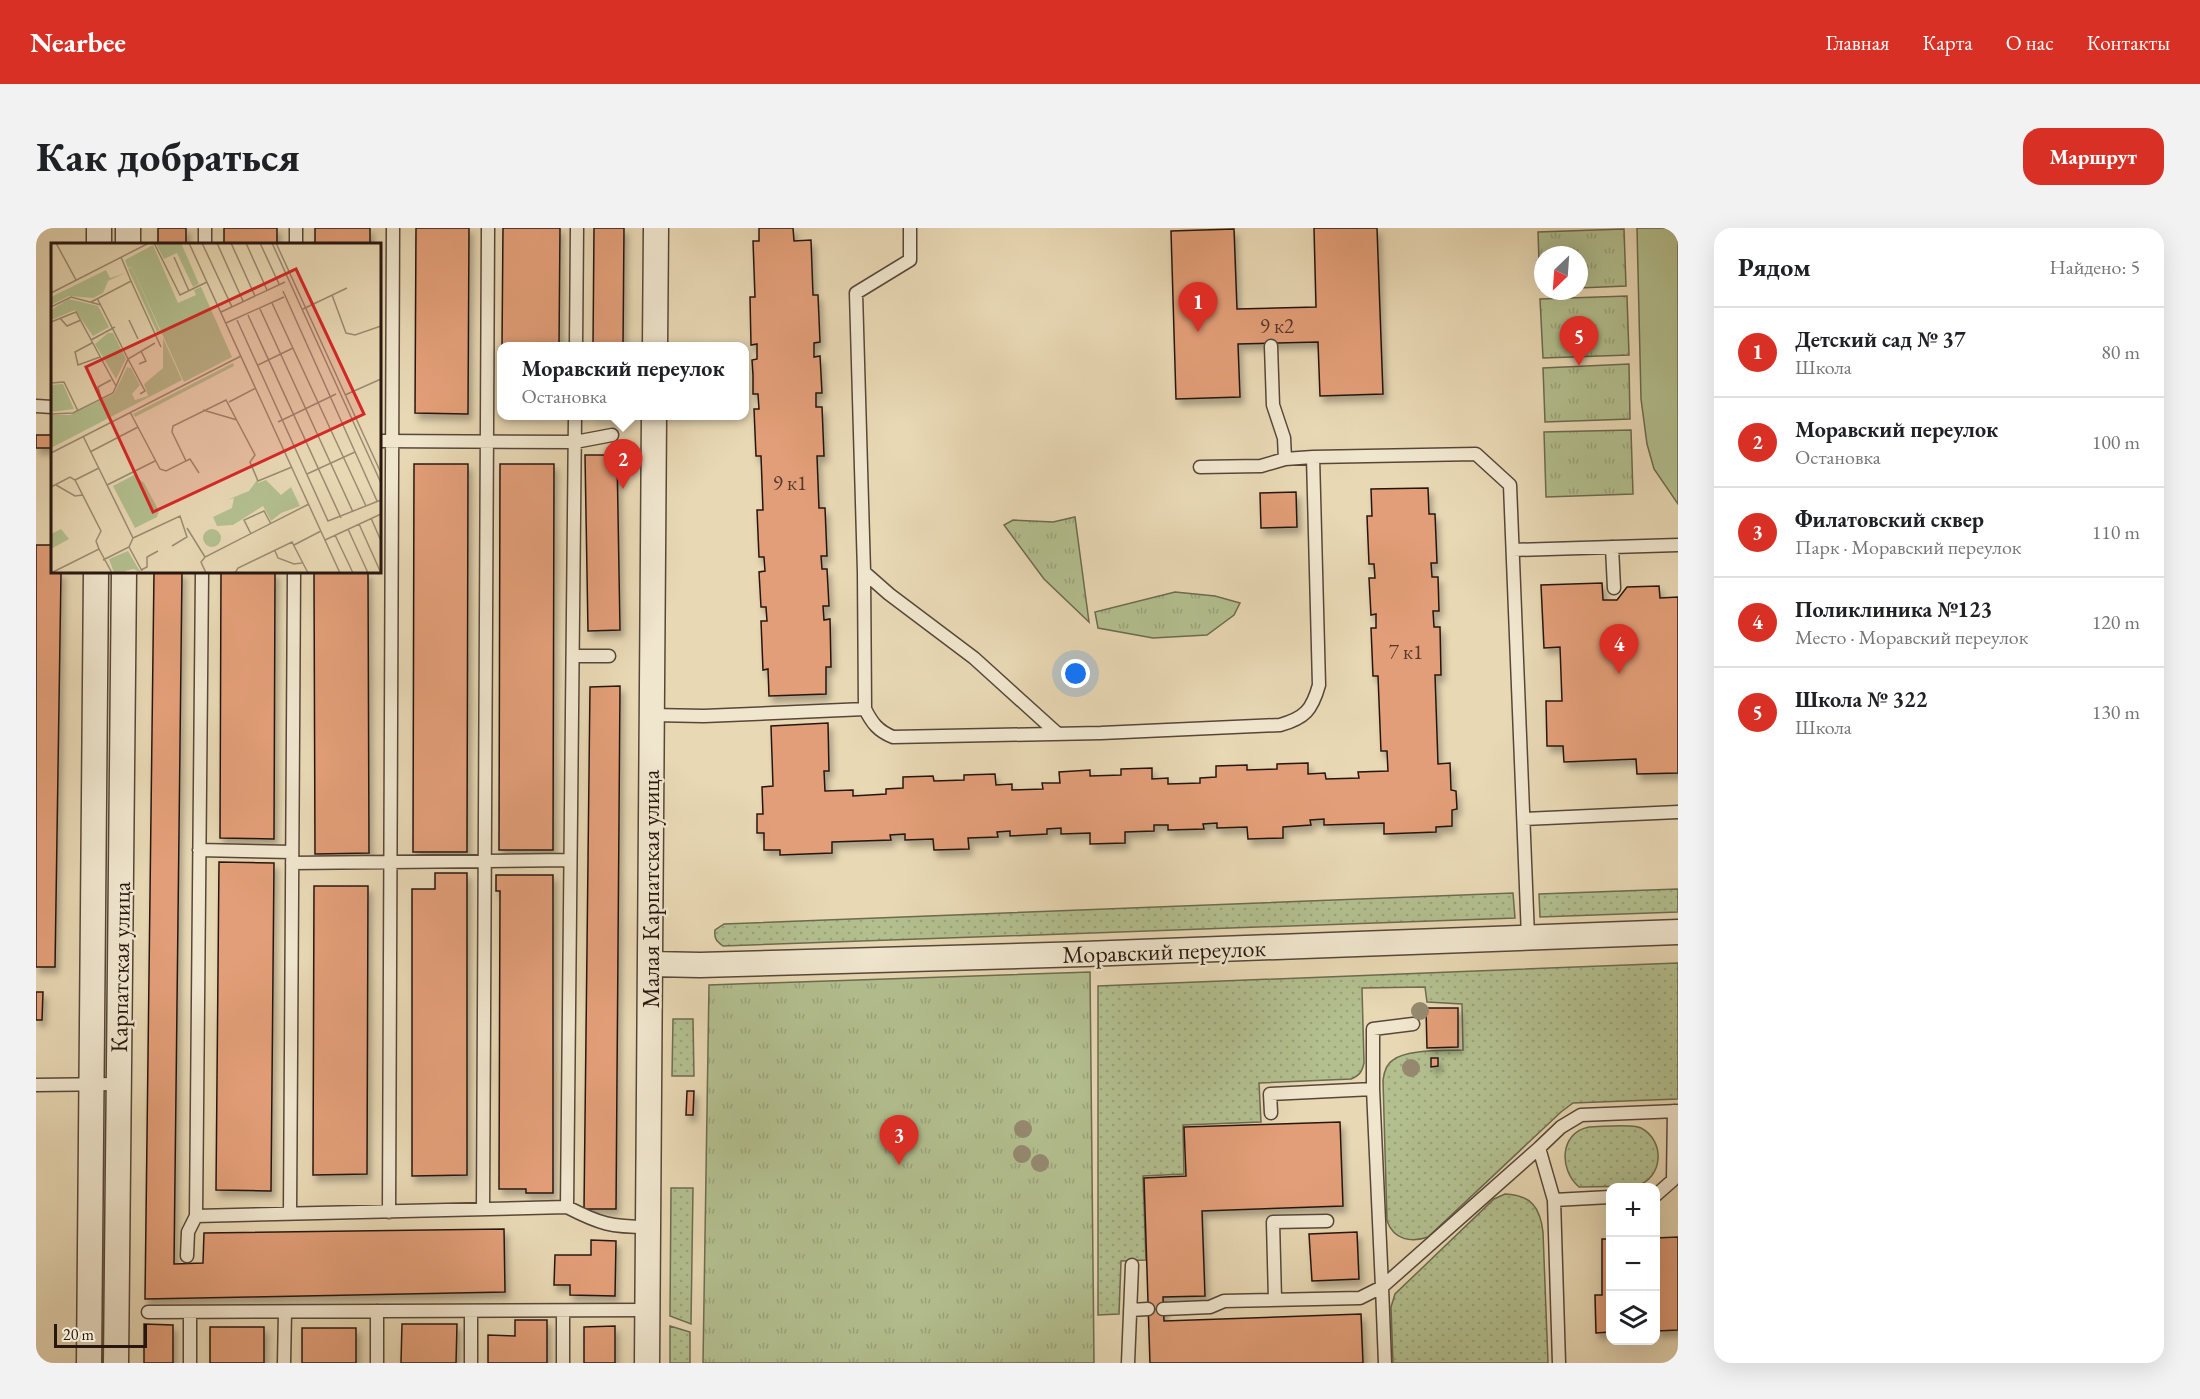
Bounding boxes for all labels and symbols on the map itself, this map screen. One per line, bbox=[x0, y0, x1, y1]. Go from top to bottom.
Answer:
inset map bbox=[51, 243, 381, 573]
north arrow bbox=[1534, 246, 1588, 300]
pin: 1 bbox=[1178, 282, 1218, 332]
house number: 9 к2 bbox=[1260, 312, 1294, 339]
pin: 5 bbox=[1560, 316, 1598, 366]
pin: 2 bbox=[604, 440, 642, 489]
house number: 9 к1 bbox=[773, 469, 807, 496]
pin: 4 bbox=[1600, 624, 1638, 674]
house number: 7 к1 bbox=[1389, 638, 1423, 665]
your location bbox=[1061, 659, 1090, 688]
street label: Малая Карпатская улица bbox=[635, 769, 666, 1008]
street label: Карпатская улица bbox=[103, 881, 137, 1053]
street label: Моравский переулок bbox=[1062, 932, 1267, 970]
pin: 3 bbox=[880, 1116, 918, 1165]
scale bar bbox=[54, 1321, 147, 1348]

